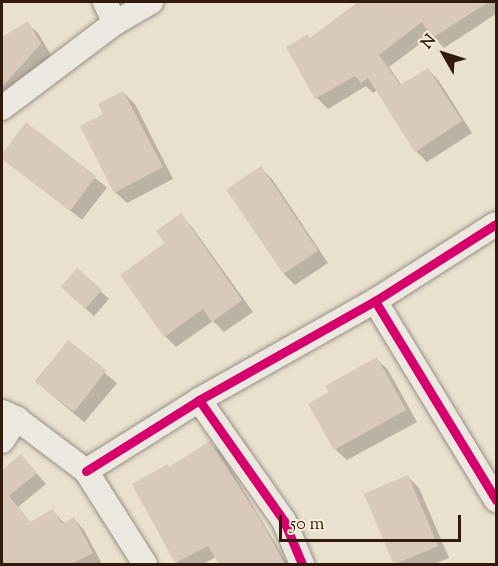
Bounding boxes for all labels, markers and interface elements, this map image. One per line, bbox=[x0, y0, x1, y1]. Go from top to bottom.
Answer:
north arrow bbox=[414, 24, 474, 84]
text: N bbox=[417, 30, 443, 55]
scale bar bbox=[282, 503, 464, 541]
text: 50 m bbox=[290, 512, 324, 538]

